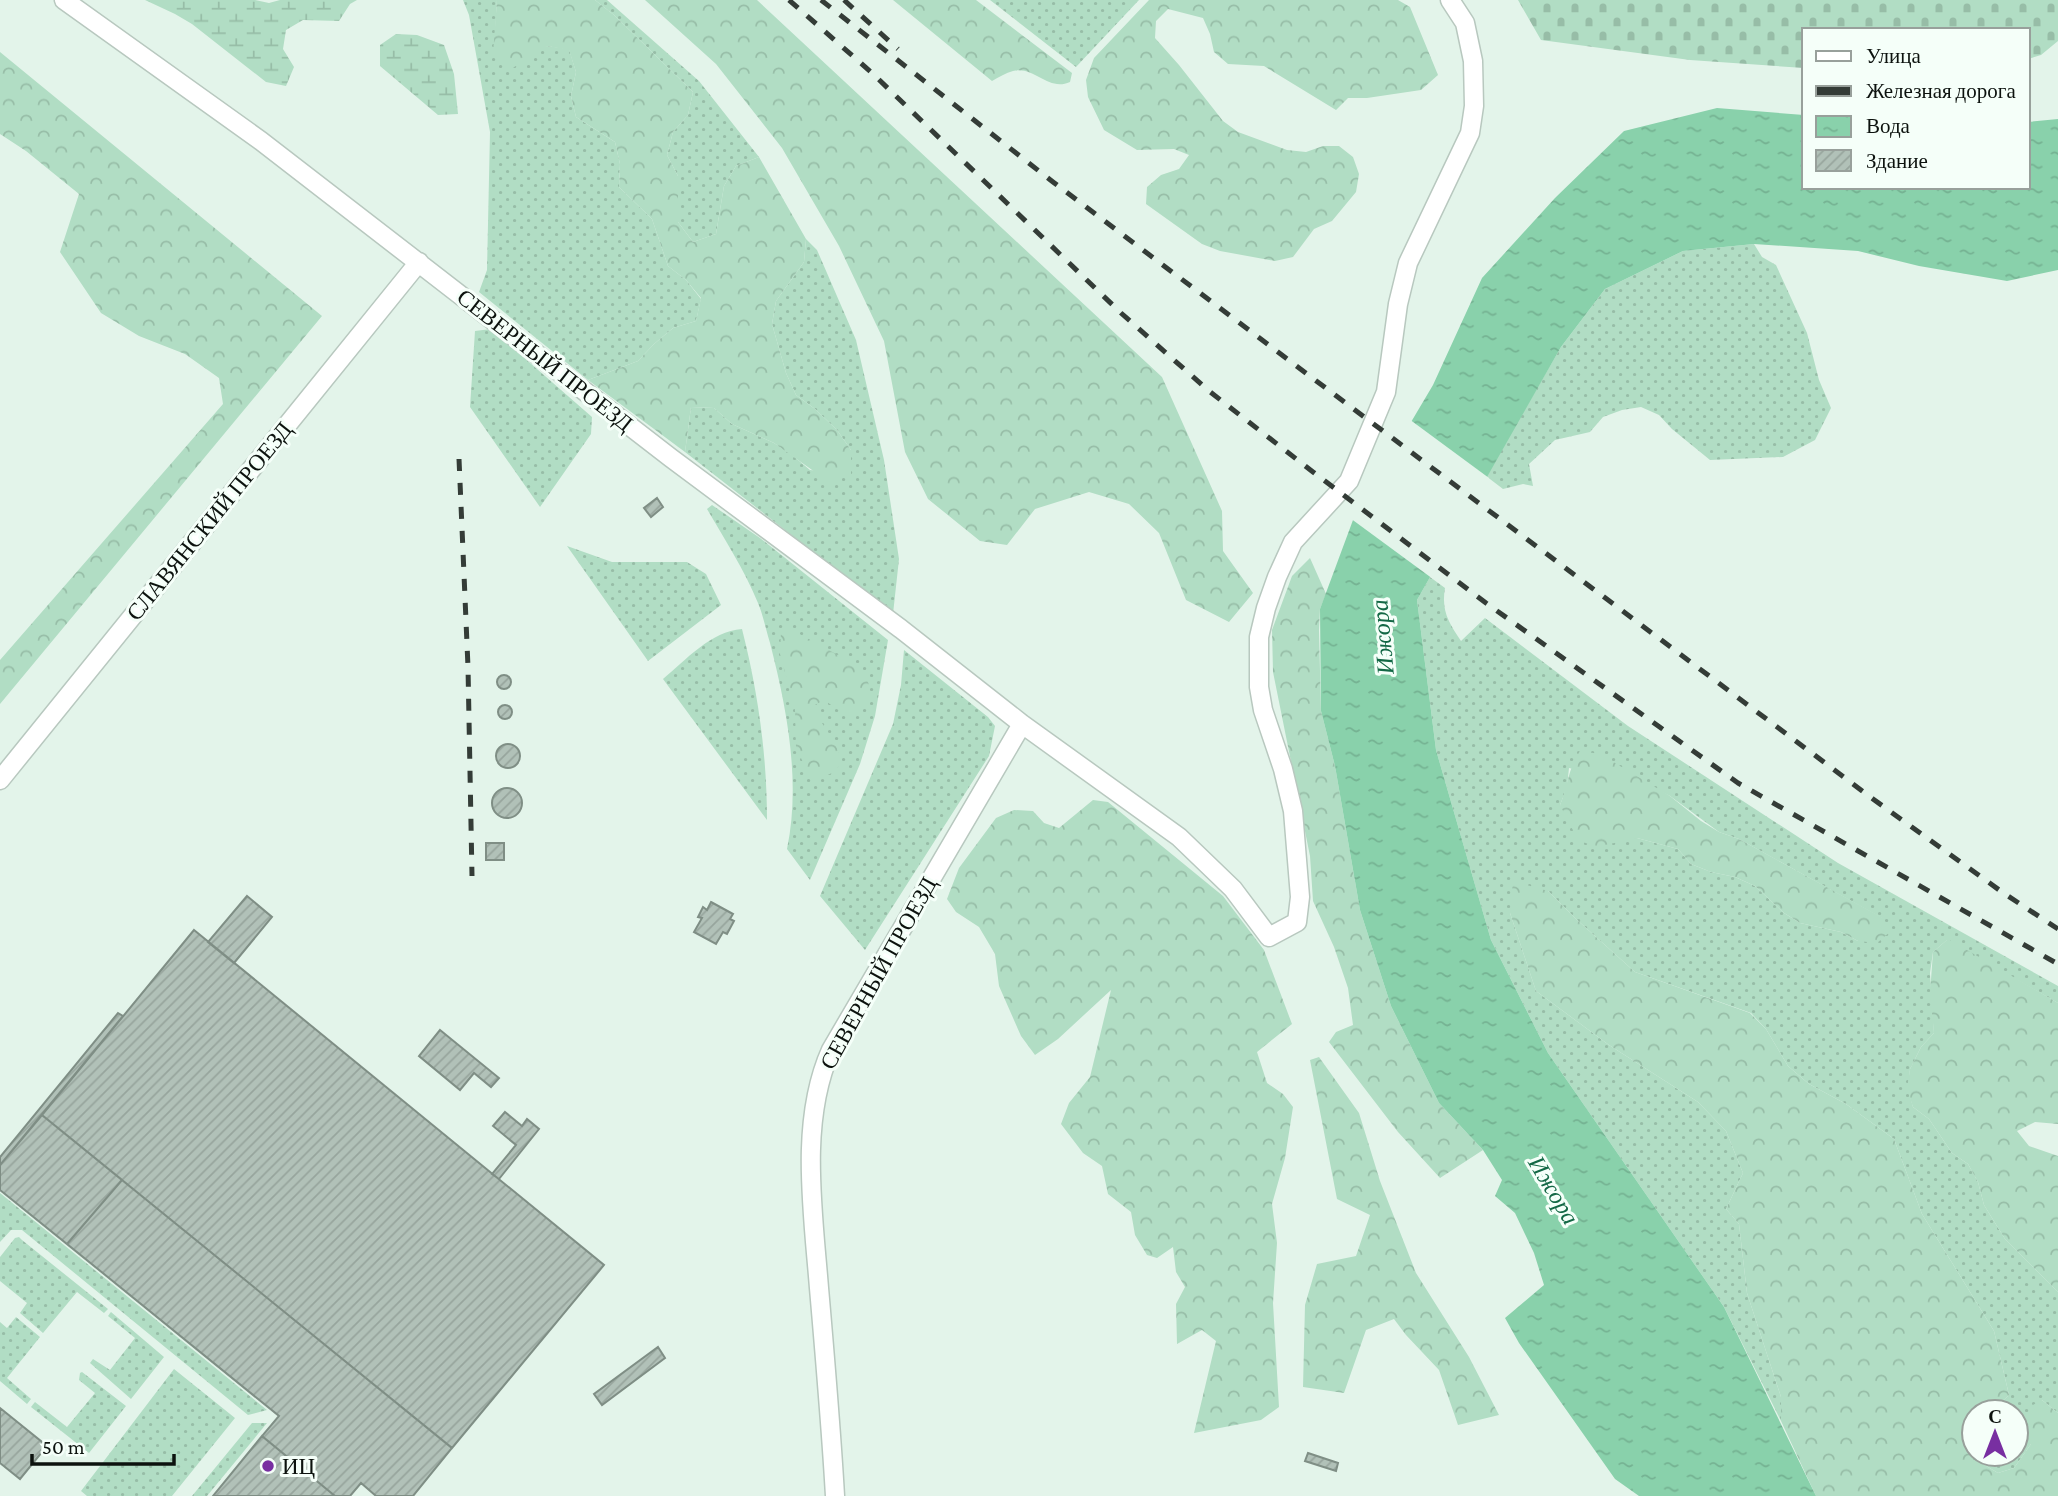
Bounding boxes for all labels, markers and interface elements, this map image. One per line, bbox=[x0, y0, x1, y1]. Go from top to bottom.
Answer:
legend bbox=[1802, 28, 2030, 189]
text: Улица bbox=[1866, 44, 1921, 68]
text: Железная дорога bbox=[1866, 79, 2016, 103]
text: Вода bbox=[1866, 114, 1911, 138]
text: Здание bbox=[1866, 149, 1928, 173]
street label: СЕВЕРНЫЙ ПРОЕЗД bbox=[452, 283, 638, 437]
street label: СЛАВЯНСКИЙ ПРОЕЗД bbox=[121, 416, 297, 625]
water label: Ижора bbox=[1365, 598, 1399, 677]
street label: СЕВЕРНЫЙ ПРОЕЗД bbox=[814, 872, 942, 1074]
water label: Ижора bbox=[1523, 1150, 1585, 1229]
north arrow bbox=[1960, 1398, 2030, 1468]
text: С bbox=[1988, 1406, 2002, 1427]
scale bar bbox=[32, 1422, 173, 1466]
text: 50 m bbox=[42, 1435, 85, 1459]
place label: ИЦ bbox=[282, 1453, 316, 1479]
marker: ИЦ bbox=[260, 1458, 276, 1474]

